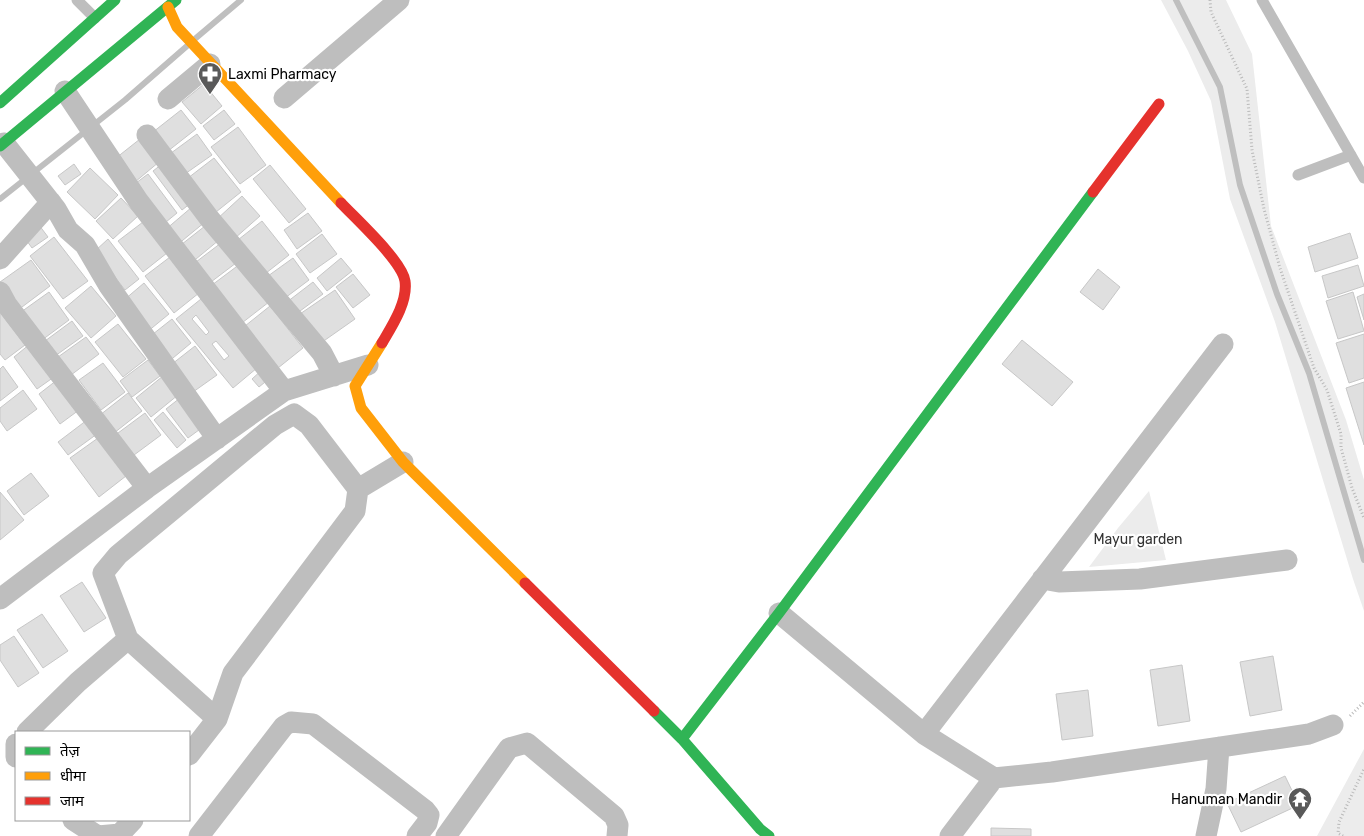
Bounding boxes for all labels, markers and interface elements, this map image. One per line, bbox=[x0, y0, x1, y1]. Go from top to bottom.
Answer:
pharmacy icon: Laxmi Pharmacy bbox=[197, 61, 223, 95]
place label: Laxmi Pharmacy bbox=[228, 66, 337, 83]
park label: Mayur garden bbox=[1093, 531, 1183, 548]
legend bbox=[15, 731, 190, 821]
text: तेज़ bbox=[60, 742, 81, 760]
text: धीमा bbox=[60, 767, 87, 785]
temple icon: Hanuman Mandir bbox=[1287, 786, 1313, 820]
place label: Hanuman Mandir bbox=[1171, 791, 1283, 808]
text: जाम bbox=[60, 792, 85, 810]

